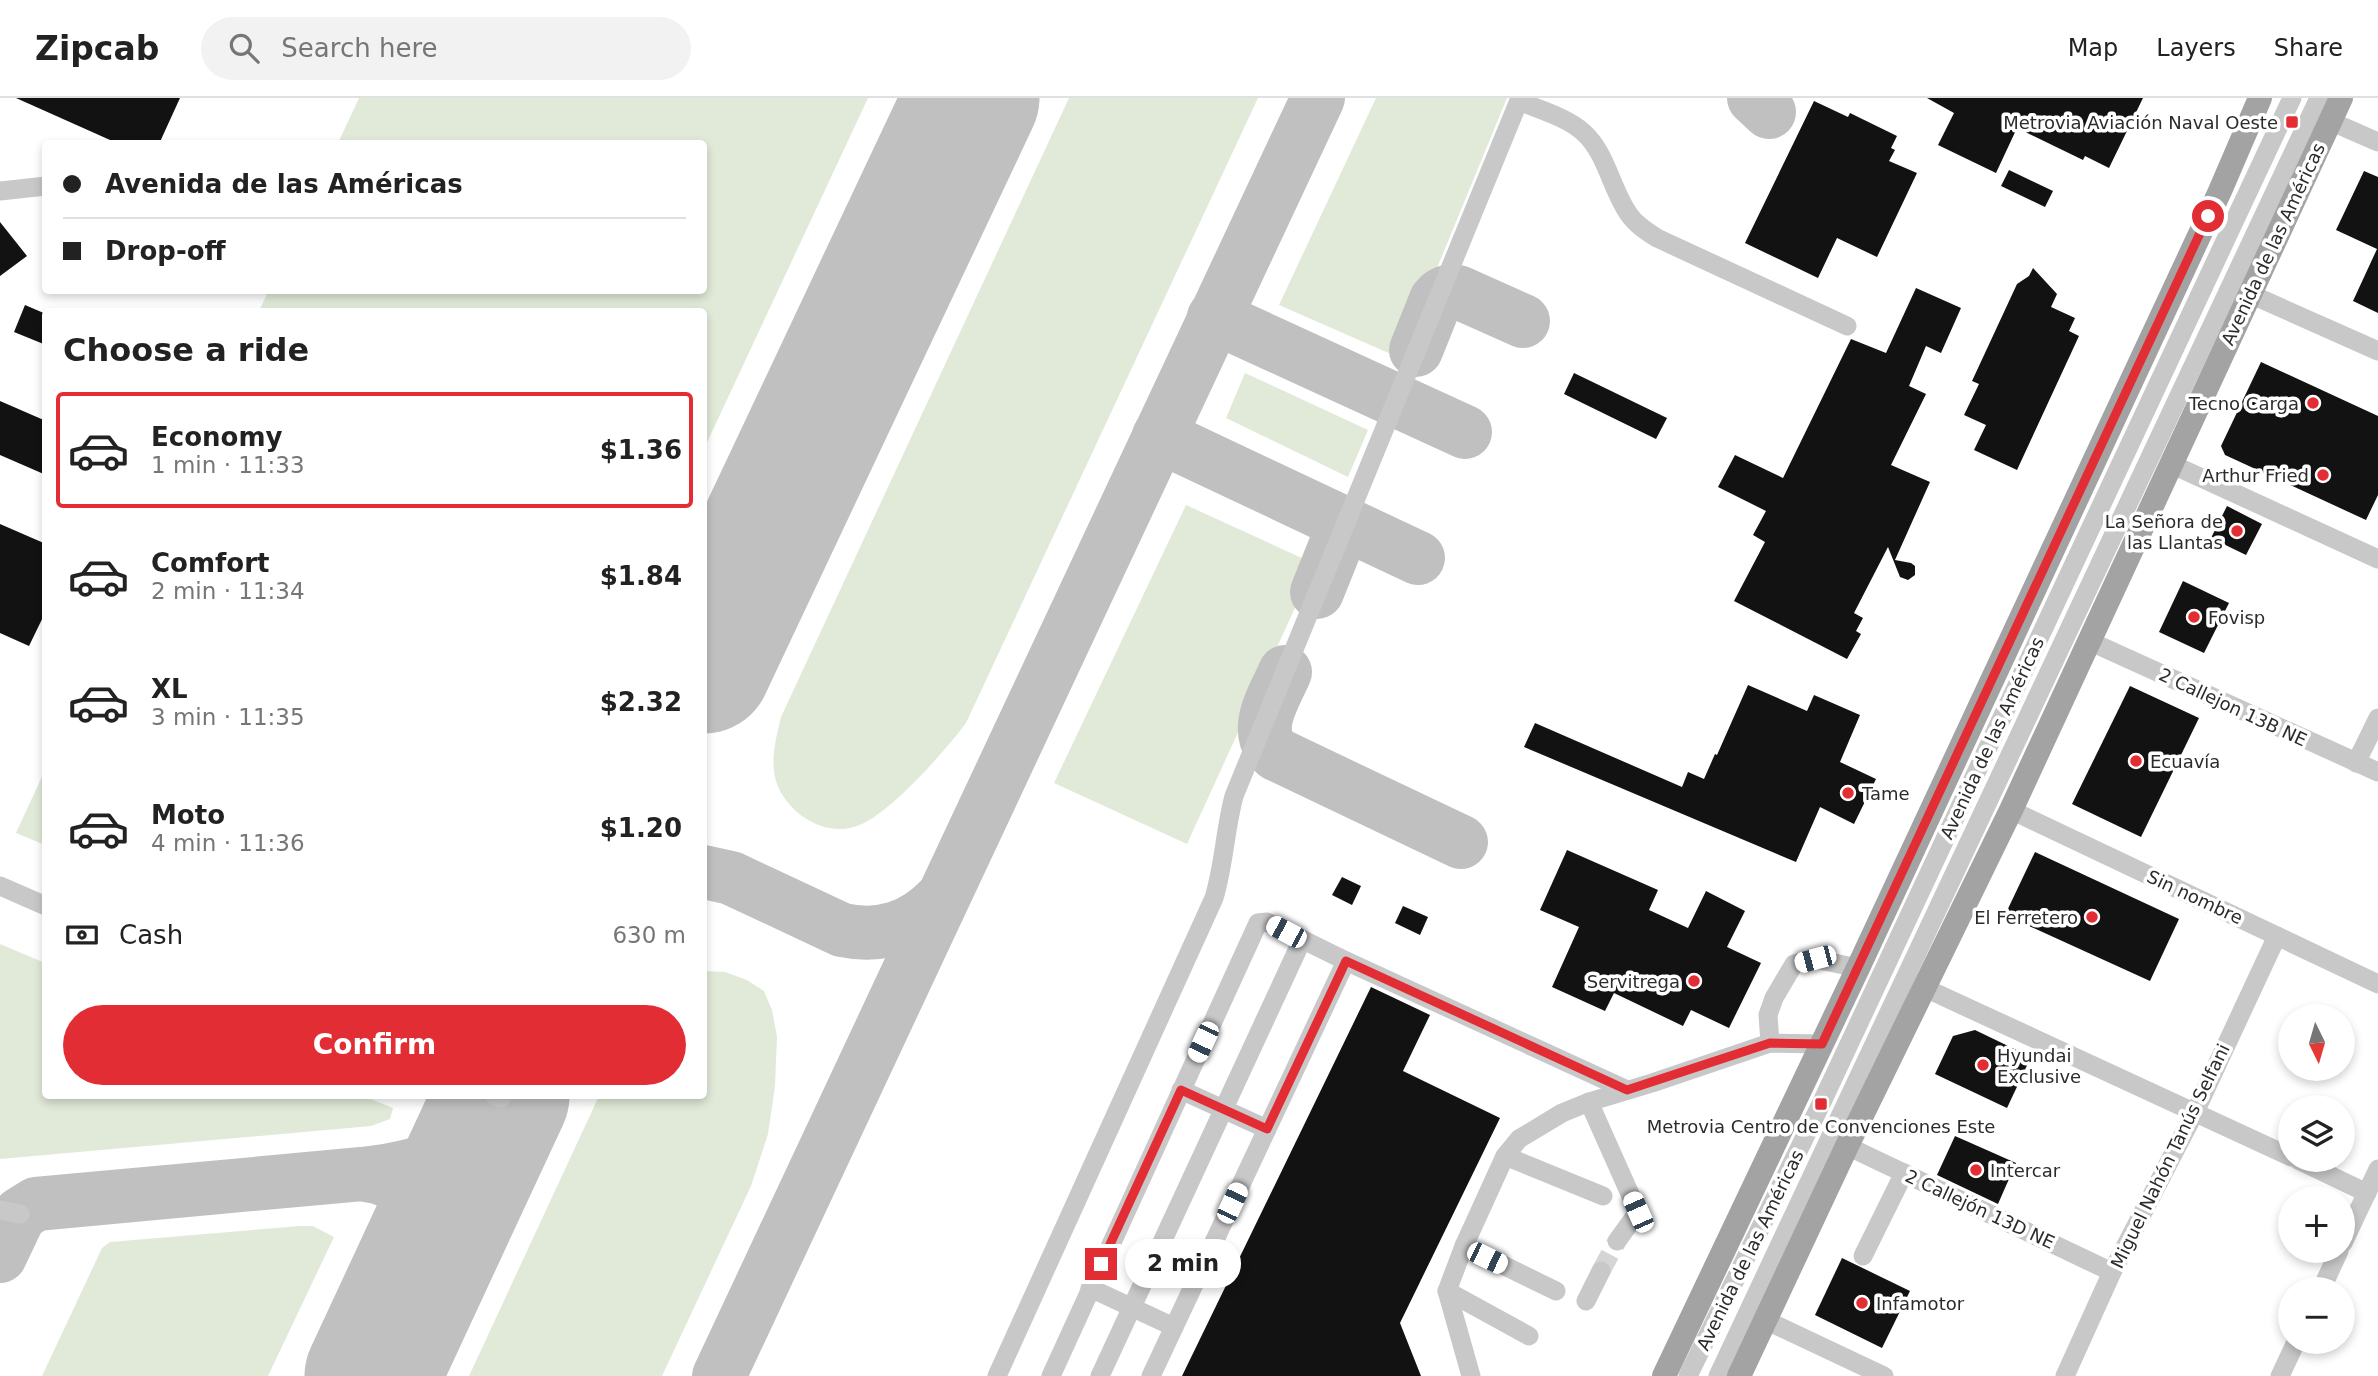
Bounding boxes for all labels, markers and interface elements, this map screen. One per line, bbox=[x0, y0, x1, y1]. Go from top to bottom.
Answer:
search box bbox=[201, 17, 691, 80]
text: Zipcab bbox=[35, 29, 159, 68]
icon: search bbox=[225, 29, 263, 67]
text: Search here bbox=[281, 33, 438, 63]
text: Map bbox=[2068, 34, 2118, 62]
text: Layers bbox=[2156, 34, 2236, 62]
text: Share bbox=[2274, 34, 2343, 62]
place label: Metrovia Aviación Naval Oeste bbox=[2003, 112, 2278, 133]
marker: Metrovia Aviación Naval Oeste bbox=[2284, 114, 2300, 130]
street label: Avenida de las Américas bbox=[2217, 140, 2329, 348]
text: Avenida de las Américas bbox=[105, 169, 463, 199]
route start bbox=[2192, 200, 2224, 232]
text: Drop-off bbox=[105, 236, 226, 266]
text: Choose a ride bbox=[63, 331, 309, 369]
place label: Tecno Carga bbox=[2188, 393, 2299, 414]
marker: Tecno Carga bbox=[2305, 395, 2321, 411]
icon: car bbox=[67, 419, 130, 482]
text: Economy bbox=[151, 422, 282, 452]
text: $1.36 bbox=[600, 435, 682, 465]
text: 1 min · 11:33 bbox=[151, 452, 305, 478]
place label: Arthur Fried bbox=[2202, 465, 2309, 486]
marker: Arthur Fried bbox=[2315, 467, 2331, 483]
place label: La Señora de las Llantas bbox=[2105, 511, 2223, 553]
marker: La Señora de las Llantas bbox=[2229, 523, 2245, 539]
icon: car bbox=[67, 545, 130, 608]
text: Comfort bbox=[151, 548, 269, 578]
text: $1.84 bbox=[600, 561, 682, 591]
text: 2 min · 11:34 bbox=[151, 578, 305, 604]
place label: Fovisp bbox=[2208, 607, 2265, 628]
marker: Fovisp bbox=[2186, 609, 2202, 625]
street label: Avenida de las Américas bbox=[1936, 634, 2048, 842]
street label: 2 Callejon 13B NE bbox=[2156, 664, 2310, 750]
icon: car bbox=[67, 671, 130, 734]
text: XL bbox=[151, 674, 188, 704]
text: $2.32 bbox=[600, 687, 682, 717]
text: 3 min · 11:35 bbox=[151, 704, 305, 730]
place label: Ecuavía bbox=[2150, 751, 2220, 772]
marker: Ecuavía bbox=[2128, 753, 2144, 769]
place label: Tame bbox=[1861, 783, 1910, 804]
marker: Tame bbox=[1840, 785, 1856, 801]
icon: car bbox=[67, 797, 130, 860]
text: Moto bbox=[151, 800, 225, 830]
text: $1.20 bbox=[600, 813, 682, 843]
text: 4 min · 11:36 bbox=[151, 830, 305, 856]
street label: Sin nombre bbox=[2144, 866, 2246, 928]
place label: El Ferretero bbox=[1974, 907, 2078, 928]
marker: El Ferretero bbox=[2084, 909, 2100, 925]
car bbox=[1263, 913, 1310, 951]
icon: cash bbox=[63, 916, 101, 954]
text: Cash bbox=[119, 920, 183, 950]
text: 630 m bbox=[612, 922, 686, 948]
car bbox=[1792, 943, 1839, 975]
place label: Servitrega bbox=[1587, 971, 1680, 992]
marker: Servitrega bbox=[1686, 973, 1702, 989]
north arrow bbox=[2278, 1004, 2356, 1082]
map controls bbox=[2278, 1004, 2355, 1354]
button: Confirm bbox=[63, 1005, 686, 1085]
car bbox=[1185, 1019, 1222, 1065]
street label: Miguel Nahón Tanús Selfani bbox=[2106, 1040, 2234, 1272]
place label: Hyundai Exclusive bbox=[1997, 1045, 2081, 1087]
marker: Hyundai Exclusive bbox=[1975, 1057, 1991, 1073]
button: layers bbox=[2278, 1095, 2355, 1172]
marker: Metrovia Centro de Convenciones Este bbox=[1813, 1096, 1829, 1112]
place label: Metrovia Centro de Convenciones Este bbox=[1647, 1116, 1995, 1137]
street label: Avenida de las Américas bbox=[1692, 1146, 1808, 1354]
place label: Intercar bbox=[1990, 1160, 2061, 1181]
marker: Intercar bbox=[1968, 1162, 1984, 1178]
street label: 2 Callejón 13D NE bbox=[1902, 1165, 2058, 1253]
car bbox=[1214, 1180, 1251, 1226]
button: + bbox=[2278, 1186, 2355, 1263]
car bbox=[1620, 1189, 1657, 1235]
car bbox=[1464, 1239, 1511, 1277]
callout: 2 min bbox=[1126, 1240, 1241, 1288]
route end bbox=[1085, 1248, 1117, 1280]
text: 2 min bbox=[1147, 1250, 1219, 1276]
button: − bbox=[2278, 1277, 2355, 1354]
place label: Infamotor bbox=[1876, 1293, 1965, 1314]
marker: Infamotor bbox=[1854, 1295, 1870, 1311]

